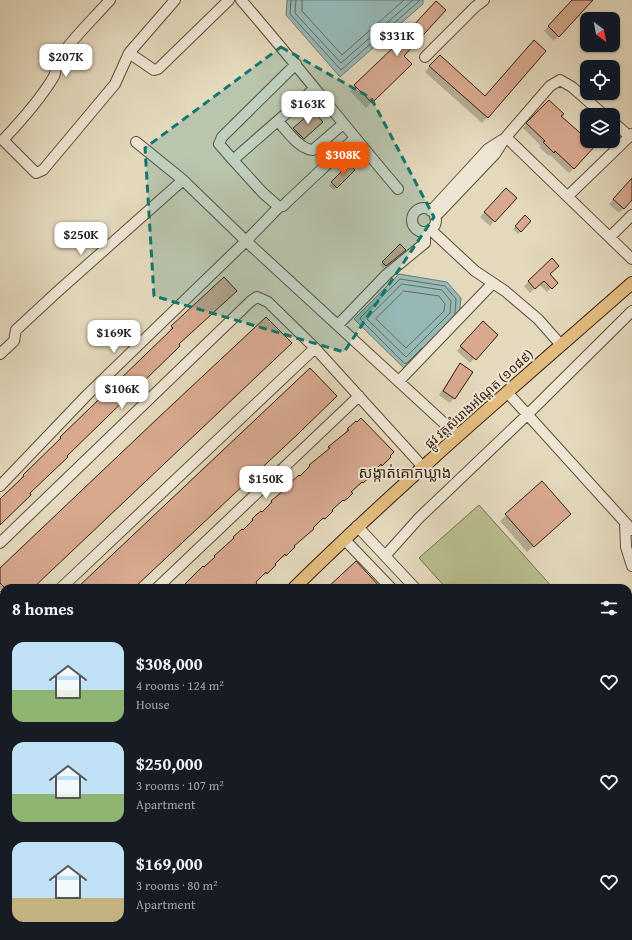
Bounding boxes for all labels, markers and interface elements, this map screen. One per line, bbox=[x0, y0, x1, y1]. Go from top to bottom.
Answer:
north arrow bbox=[580, 12, 620, 52]
map controls bbox=[580, 12, 620, 148]
pin: $331K bbox=[369, 23, 425, 57]
text: $331K bbox=[379, 26, 415, 45]
pin: $207K bbox=[38, 44, 94, 78]
text: $207K bbox=[48, 47, 84, 66]
button: locate bbox=[580, 60, 620, 100]
pin: $163K bbox=[280, 91, 336, 125]
text: $163K bbox=[290, 94, 326, 113]
button: layers bbox=[580, 108, 620, 148]
pin: $308K bbox=[315, 142, 371, 176]
text: $308K bbox=[325, 145, 361, 164]
pin: $250K bbox=[53, 222, 109, 256]
text: $250K bbox=[63, 225, 99, 244]
pin: $169K bbox=[86, 320, 142, 354]
text: $169K bbox=[96, 323, 132, 342]
street label: ផ្លូវ វត្តសំរោងអណ្ដែត (១០៨៩) bbox=[420, 345, 539, 454]
pin: $106K bbox=[94, 376, 150, 410]
text: $106K bbox=[104, 379, 140, 398]
district label: សង្កាត់គោកឃ្លាង bbox=[359, 462, 451, 483]
pin: $150K bbox=[238, 466, 294, 500]
text: $150K bbox=[248, 469, 284, 488]
text: 8 homes bbox=[12, 596, 74, 621]
icon: filters bbox=[598, 597, 620, 619]
text: $308,000 bbox=[136, 651, 202, 676]
icon: home bbox=[44, 658, 92, 706]
icon: heart bbox=[598, 671, 620, 693]
text: 4 rooms · 124 m² bbox=[136, 676, 224, 695]
text: House bbox=[136, 695, 170, 714]
text: $250,000 bbox=[136, 751, 202, 776]
icon: home bbox=[44, 758, 92, 806]
icon: heart bbox=[598, 771, 620, 793]
text: 3 rooms · 107 m² bbox=[136, 776, 224, 795]
text: Apartment bbox=[136, 795, 196, 814]
text: $169,000 bbox=[136, 851, 202, 876]
icon: home bbox=[44, 858, 92, 906]
icon: heart bbox=[598, 871, 620, 893]
text: 3 rooms · 80 m² bbox=[136, 876, 218, 895]
text: Apartment bbox=[136, 895, 196, 914]

